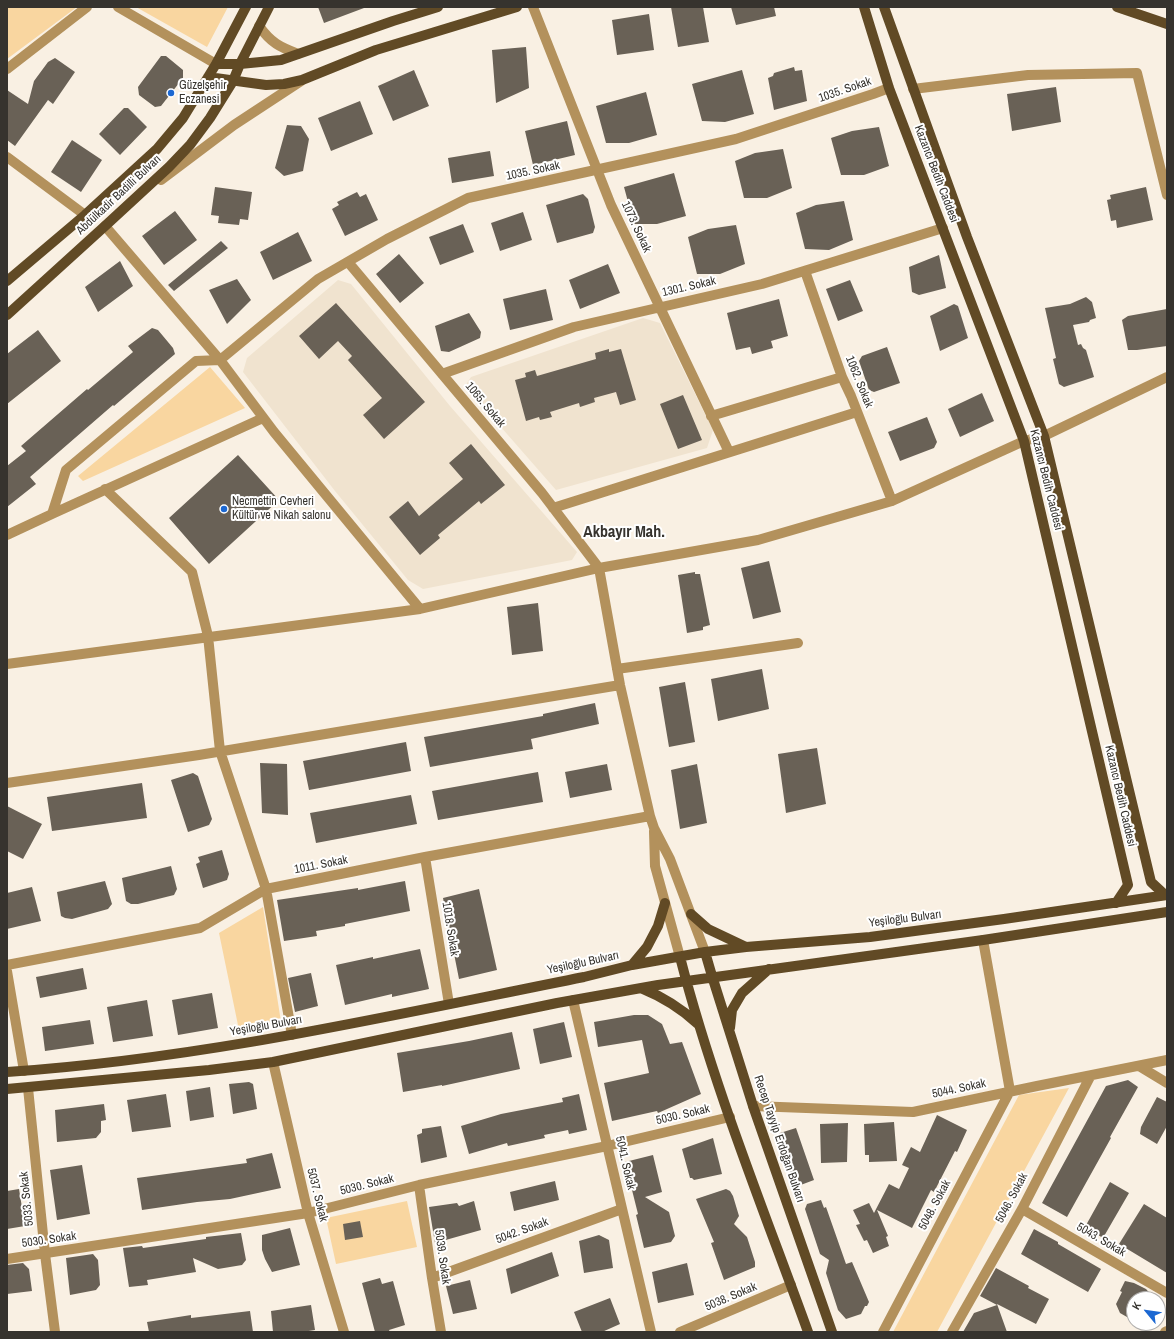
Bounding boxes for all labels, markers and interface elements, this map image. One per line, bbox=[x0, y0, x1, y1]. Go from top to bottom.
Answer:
street label: 1035. Sokak bbox=[817, 74, 873, 106]
place label: Güzelşehir Eczanesi bbox=[179, 79, 227, 107]
marker: Güzelşehir Eczanesi bbox=[166, 88, 176, 98]
street label: Kazancı Bedih Caddesi bbox=[911, 123, 961, 225]
street label: Abdülkadir Badilli Bulvarı bbox=[74, 152, 164, 238]
street label: 1035. Sokak bbox=[505, 158, 561, 184]
street label: 1073. Sokak bbox=[618, 199, 654, 255]
street label: 1301. Sokak bbox=[661, 274, 717, 300]
street label: 1062. Sokak bbox=[842, 354, 876, 410]
street label: 1065. Sokak bbox=[462, 379, 508, 431]
street label: Kazancı Bedih Caddesi bbox=[1027, 428, 1065, 532]
place label: Necmettin Cevheri Kültür ve Nikah salonu bbox=[232, 495, 331, 523]
marker: Necmettin Cevheri Kültür ve Nikah salonu bbox=[219, 504, 229, 514]
district label: Akbayır Mah. bbox=[583, 523, 665, 543]
street label: Kazancı Bedih Caddesi bbox=[1101, 744, 1139, 848]
street label: 1011. Sokak bbox=[293, 853, 349, 877]
street label: 1018. Sokak bbox=[439, 901, 461, 957]
street label: Yeşiloğlu Bulvarı bbox=[868, 907, 942, 931]
street label: Yeşiloğlu Bulvarı bbox=[546, 948, 620, 978]
street label: Yeşiloğlu Bulvarı bbox=[229, 1013, 303, 1039]
street label: Recep Tayyip Erdoğan Bulvarı bbox=[751, 1074, 807, 1204]
street label: 5044. Sokak bbox=[931, 1076, 987, 1102]
street label: 5030. Sokak bbox=[655, 1102, 711, 1128]
street label: 5041. Sokak bbox=[612, 1135, 638, 1191]
street label: 5037. Sokak bbox=[303, 1167, 331, 1223]
street label: 5046. Sokak bbox=[993, 1170, 1031, 1226]
street label: 5033. Sokak bbox=[17, 1171, 37, 1227]
street label: 5030. Sokak bbox=[339, 1171, 395, 1199]
street label: 5048. Sokak bbox=[916, 1177, 954, 1233]
street label: 5042. Sokak bbox=[494, 1215, 550, 1247]
street label: 5043. Sokak bbox=[1074, 1220, 1128, 1260]
street label: 5030. Sokak bbox=[21, 1229, 77, 1251]
street label: 5039. Sokak bbox=[431, 1229, 453, 1285]
street label: 5038. Sokak bbox=[703, 1280, 759, 1314]
north arrow bbox=[1126, 1291, 1166, 1331]
text: K bbox=[1129, 1299, 1144, 1312]

